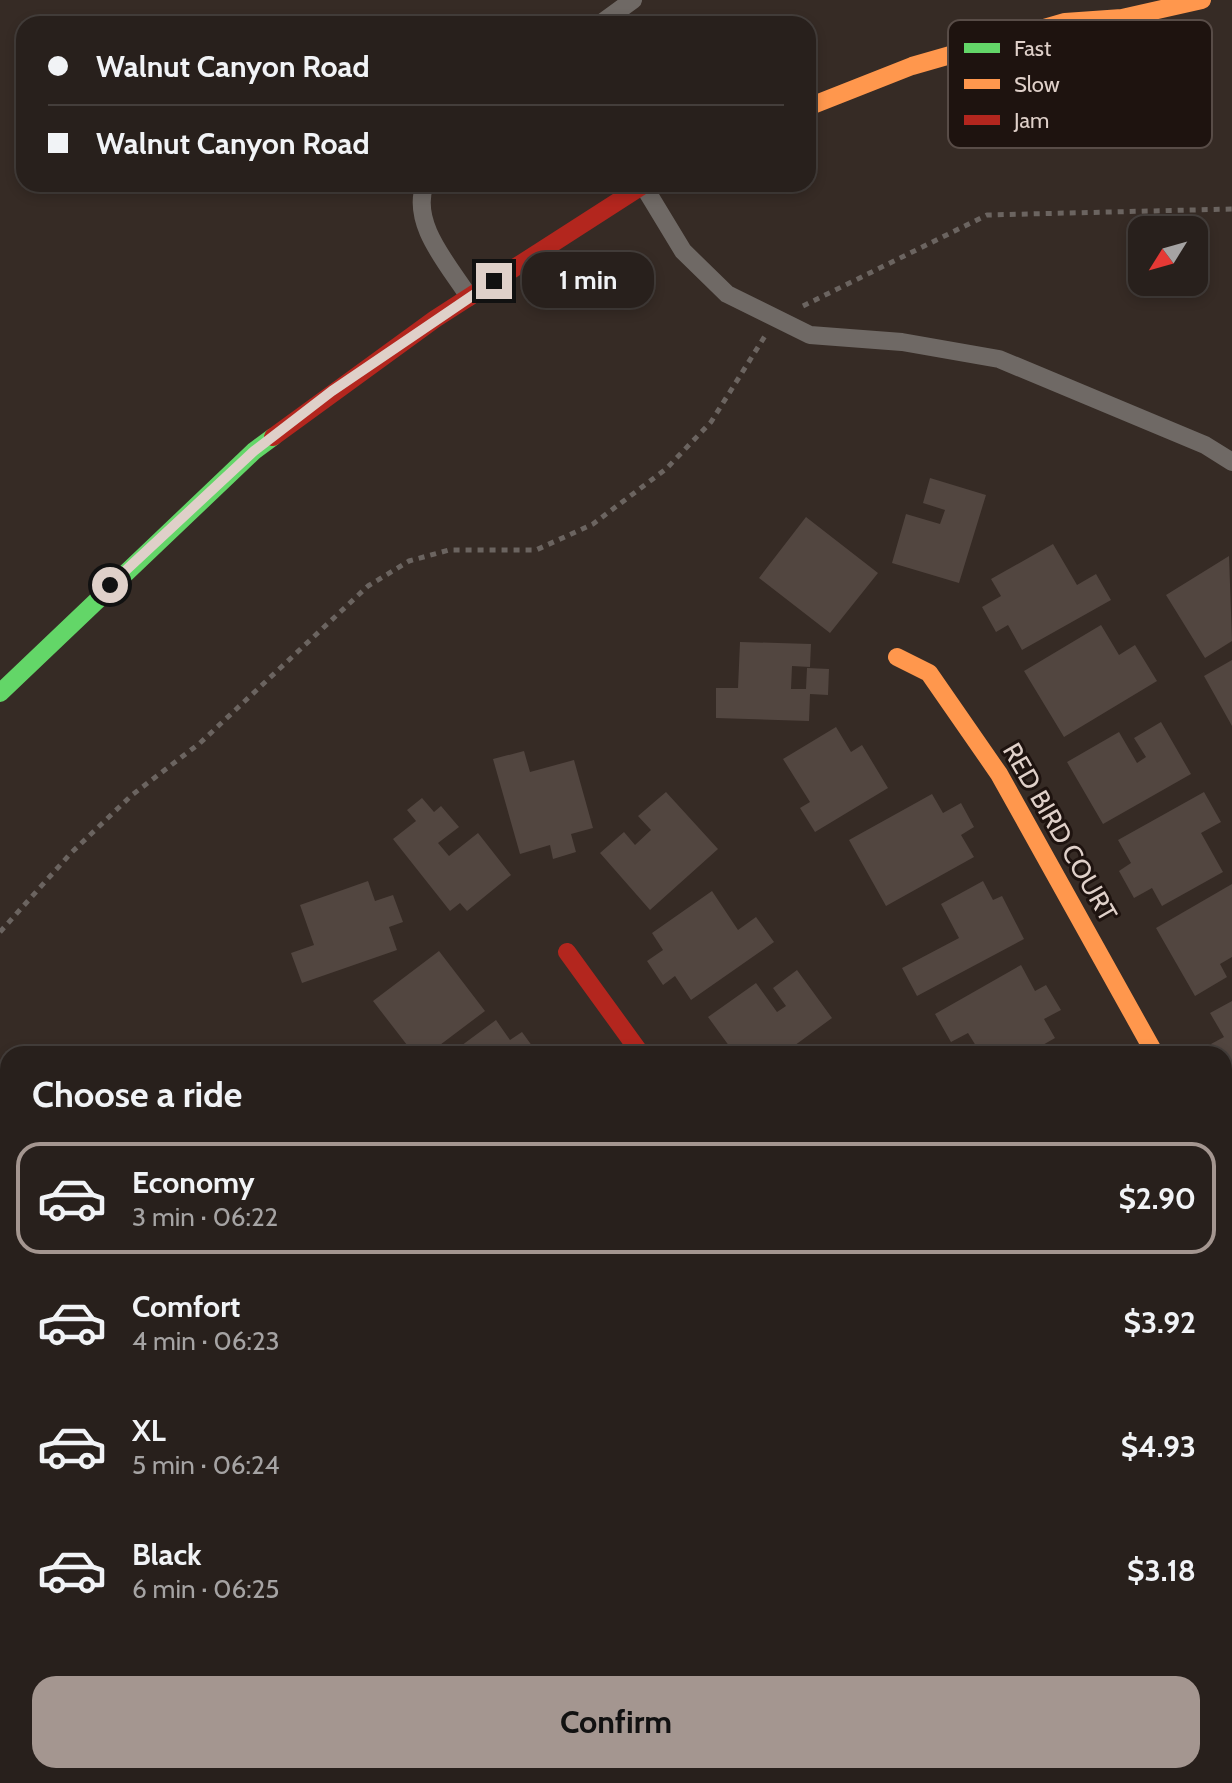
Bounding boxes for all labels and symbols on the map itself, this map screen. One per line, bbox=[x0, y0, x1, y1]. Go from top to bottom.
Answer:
legend bbox=[948, 20, 1212, 148]
text: Fast bbox=[1014, 35, 1052, 62]
text: Slow bbox=[1014, 71, 1060, 98]
text: Jam bbox=[1013, 107, 1049, 134]
north arrow bbox=[1128, 216, 1208, 296]
callout: 1 min bbox=[522, 253, 654, 309]
route end bbox=[476, 263, 512, 299]
route start bbox=[92, 567, 128, 603]
street label: RED BIRD COURT bbox=[996, 737, 1124, 927]

